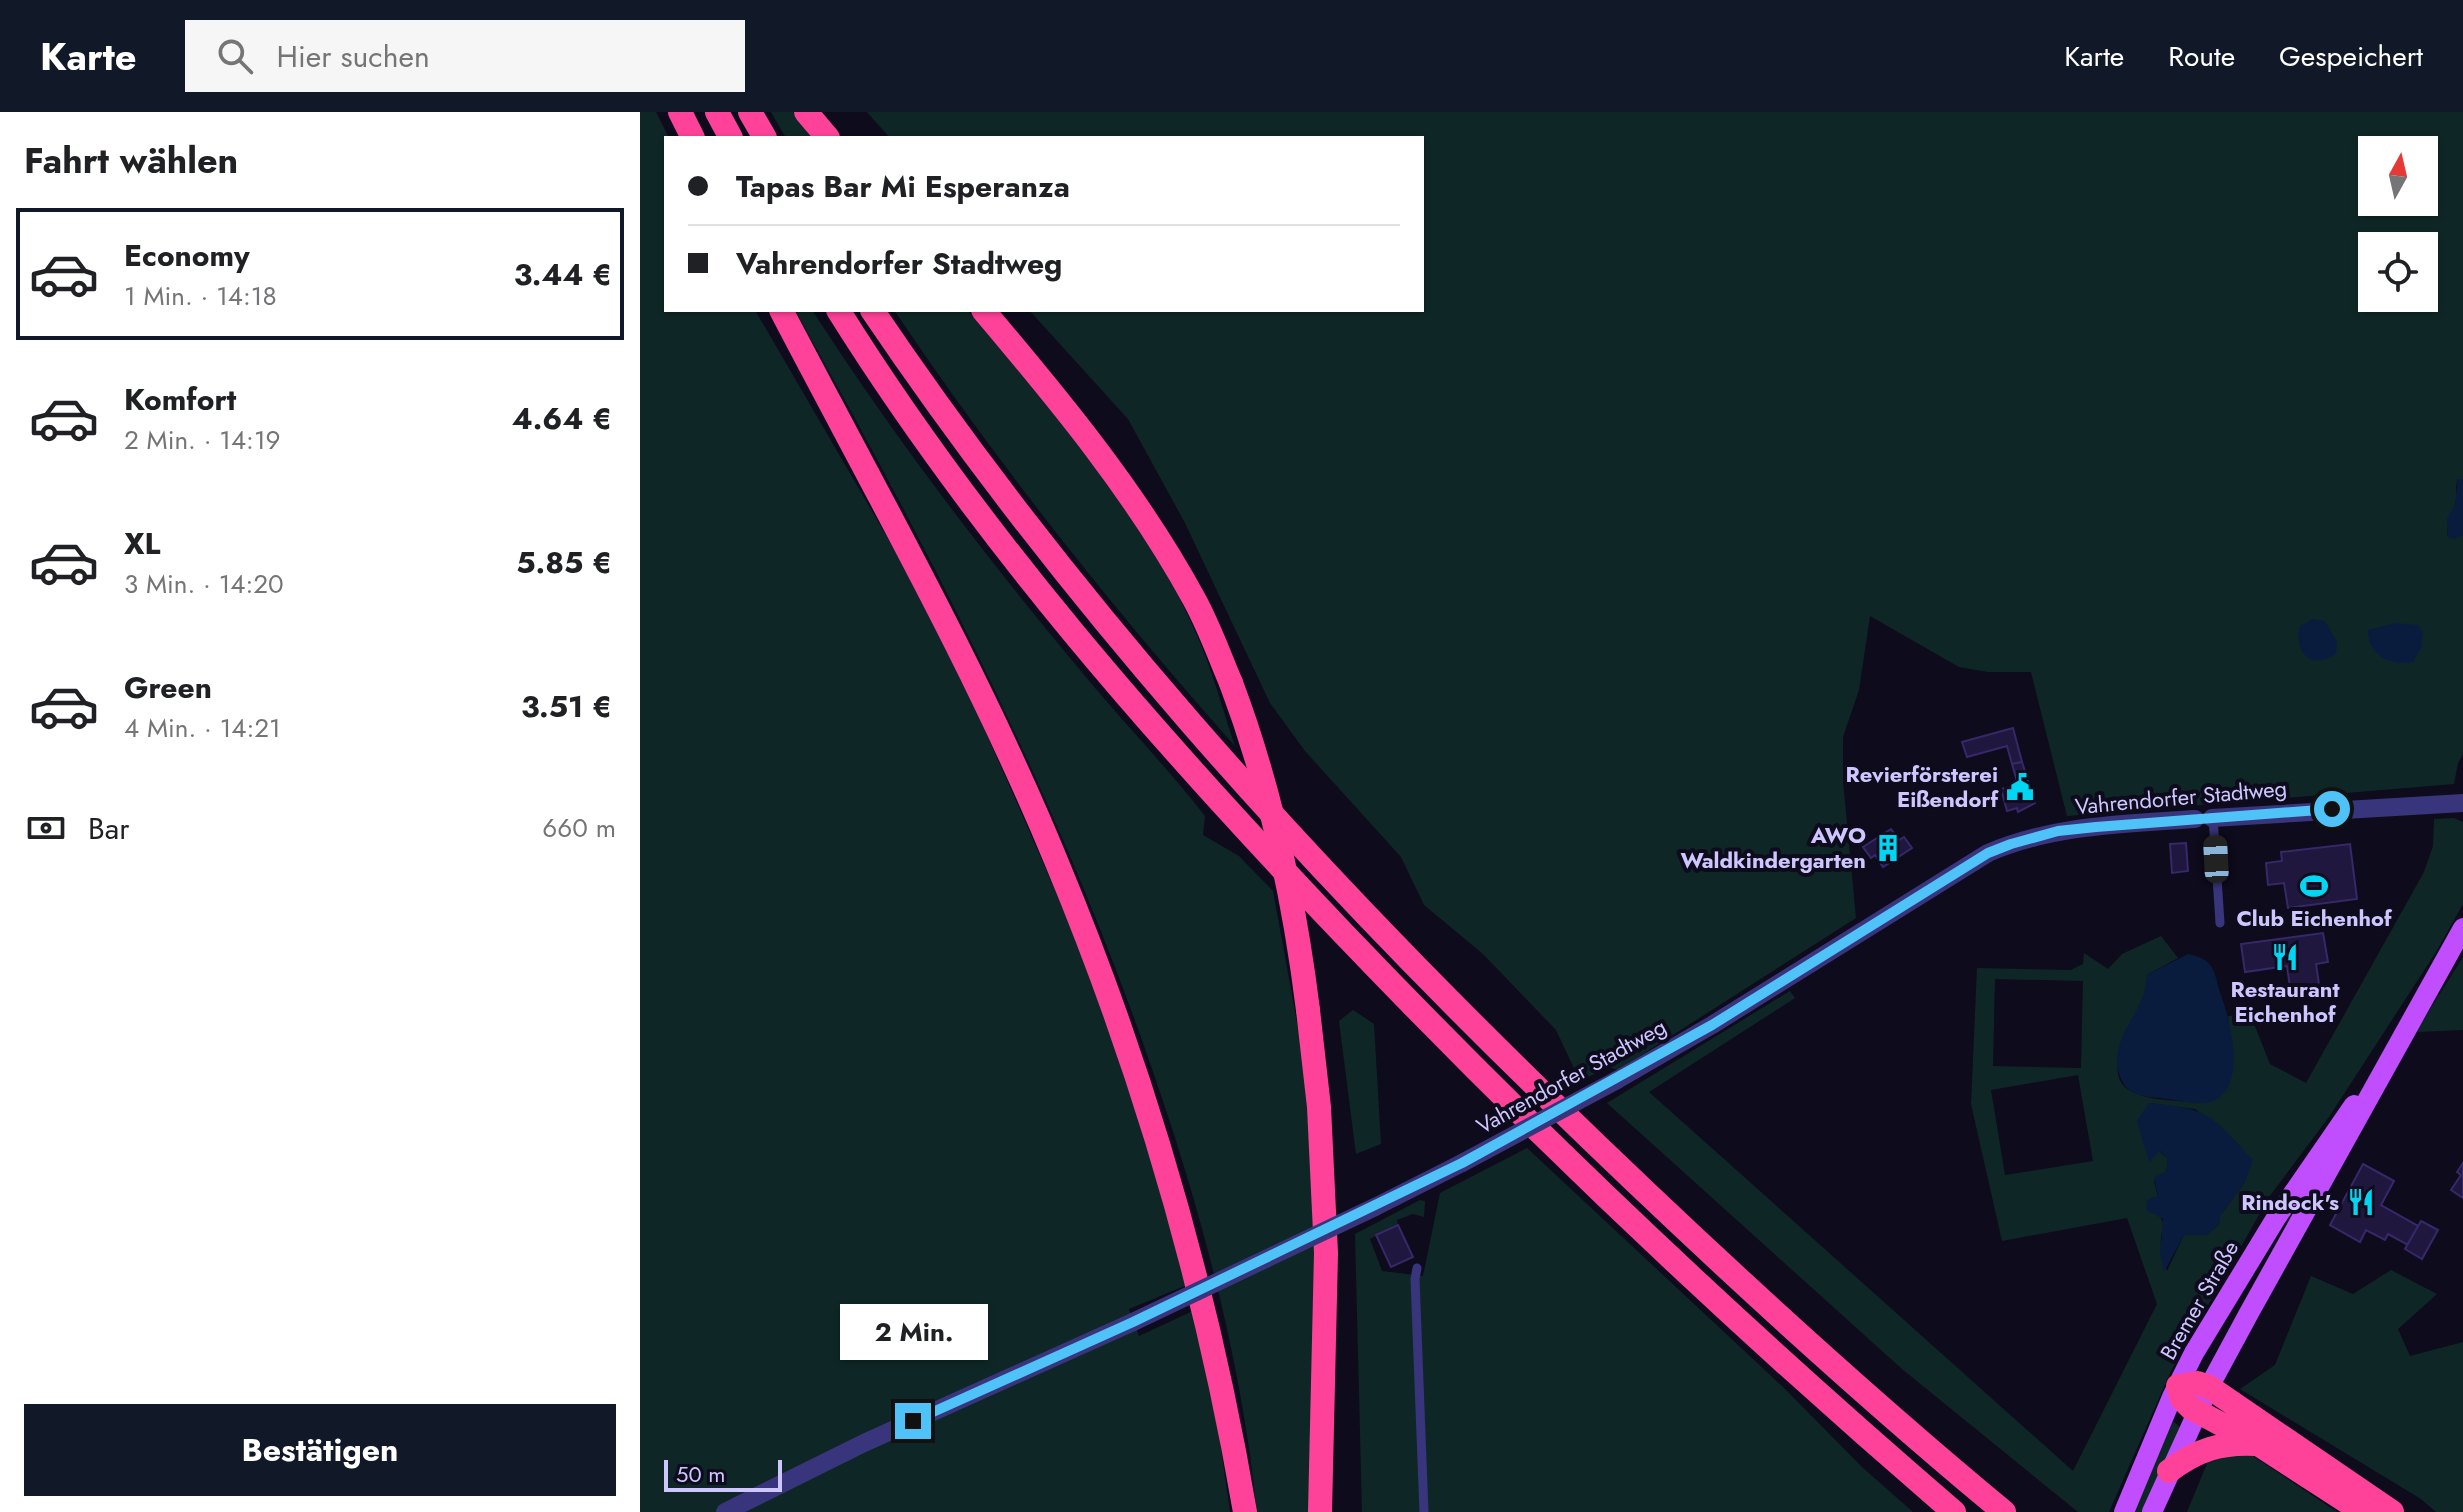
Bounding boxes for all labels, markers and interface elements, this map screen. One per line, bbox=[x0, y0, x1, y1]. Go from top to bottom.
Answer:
search box bbox=[185, 20, 745, 92]
text: Karte bbox=[40, 29, 137, 84]
icon: search bbox=[213, 34, 257, 78]
text: Hier suchen bbox=[277, 35, 430, 78]
text: Karte bbox=[2064, 36, 2124, 77]
text: Route bbox=[2168, 36, 2235, 77]
text: Gespeichert bbox=[2279, 36, 2423, 77]
text: Fahrt wählen bbox=[24, 134, 238, 186]
north arrow bbox=[2358, 136, 2438, 216]
map controls bbox=[2358, 136, 2438, 312]
text: Tapas Bar Mi Esperanza bbox=[736, 165, 1070, 208]
button: locate bbox=[2358, 232, 2438, 312]
text: Economy bbox=[124, 234, 250, 277]
icon: car bbox=[28, 238, 100, 310]
text: Vahrendorfer Stadtweg bbox=[736, 242, 1062, 285]
text: 3.44 € bbox=[514, 253, 612, 296]
text: 1 Min. · 14:18 bbox=[124, 277, 277, 315]
text: Komfort bbox=[124, 378, 236, 421]
icon: car bbox=[28, 382, 100, 454]
text: 4.64 € bbox=[512, 397, 612, 440]
text: 2 Min. · 14:19 bbox=[124, 421, 281, 459]
text: XL bbox=[124, 522, 160, 565]
icon: car bbox=[28, 526, 100, 598]
text: 5.85 € bbox=[516, 541, 612, 584]
text: 3 Min. · 14:20 bbox=[124, 565, 284, 603]
text: Green bbox=[124, 666, 212, 709]
icon: car bbox=[28, 670, 100, 742]
text: 3.51 € bbox=[521, 685, 612, 728]
text: 4 Min. · 14:21 bbox=[124, 709, 281, 747]
place label: Revierförsterei Eißendorf bbox=[1846, 758, 1999, 815]
public building icon: Revierförsterei Eißendorf bbox=[2005, 772, 2035, 802]
street label: Vahrendorfer Stadtweg bbox=[2074, 772, 2288, 822]
route start bbox=[2314, 791, 2350, 827]
icon: cash bbox=[24, 806, 68, 850]
text: Bar bbox=[88, 807, 129, 850]
text: 660 m bbox=[542, 809, 616, 847]
place label: AWO Waldkindergarten bbox=[1681, 819, 1866, 876]
building icon: AWO Waldkindergarten bbox=[1873, 833, 1903, 863]
car bbox=[2203, 834, 2229, 884]
sports icon: Club Eichenhof bbox=[2299, 871, 2329, 901]
place label: Club Eichenhof bbox=[2236, 902, 2393, 934]
restaurant icon: Restaurant Eichenhof bbox=[2270, 942, 2300, 972]
place label: Restaurant Eichenhof bbox=[2231, 973, 2339, 1030]
street label: Vahrendorfer Stadtweg bbox=[1470, 1010, 1672, 1142]
place label: Rindock's bbox=[2241, 1186, 2339, 1218]
restaurant icon: Rindock's bbox=[2346, 1187, 2376, 1217]
street label: Bremer Straße bbox=[2152, 1235, 2246, 1365]
callout: 2 Min. bbox=[839, 1305, 987, 1361]
text: 2 Min. bbox=[875, 1313, 953, 1351]
route end bbox=[895, 1403, 931, 1439]
button: Bestätigen bbox=[24, 1404, 616, 1496]
scale bar bbox=[664, 1456, 782, 1492]
text: 50 m bbox=[676, 1458, 725, 1490]

